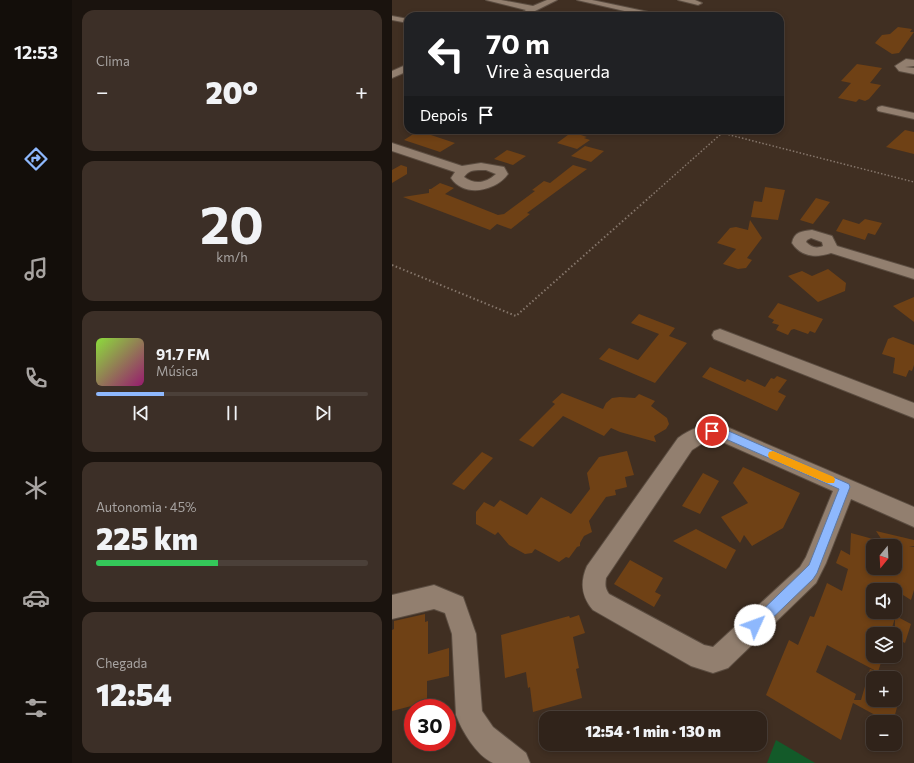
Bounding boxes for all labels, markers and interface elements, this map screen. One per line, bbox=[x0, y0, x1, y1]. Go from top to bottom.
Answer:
text: 70 m bbox=[486, 26, 550, 60]
icon: left bbox=[420, 28, 472, 80]
text: 12:53 bbox=[14, 41, 58, 63]
text: Clima bbox=[96, 53, 130, 69]
text: Vire à esquerda bbox=[486, 60, 610, 82]
text: 20° bbox=[205, 73, 258, 110]
text: − bbox=[96, 78, 109, 105]
text: + bbox=[355, 78, 368, 105]
icon: arrive bbox=[475, 104, 497, 126]
text: Depois bbox=[420, 106, 467, 124]
icon: directions bbox=[22, 145, 50, 173]
text: 20 bbox=[200, 191, 264, 255]
text: km/h bbox=[216, 249, 248, 265]
icon: music bbox=[22, 255, 50, 283]
text: 91.7 FM bbox=[156, 345, 210, 363]
text: Música bbox=[156, 363, 198, 379]
icon: phone bbox=[22, 364, 50, 392]
icon: previous bbox=[130, 402, 152, 424]
icon: pause bbox=[221, 402, 243, 424]
icon: next bbox=[312, 402, 334, 424]
pin bbox=[695, 414, 729, 448]
icon: arrive bbox=[701, 420, 723, 442]
icon: climate bbox=[22, 474, 50, 502]
text: Autonomia · 45% bbox=[96, 499, 197, 515]
text: 225 km bbox=[96, 519, 198, 556]
north arrow bbox=[866, 539, 902, 575]
map controls bbox=[866, 539, 902, 751]
button: sound bbox=[866, 583, 902, 619]
icon: car bbox=[22, 584, 50, 612]
position arrow bbox=[734, 604, 776, 646]
button: layers bbox=[866, 627, 902, 663]
text: Chegada bbox=[96, 655, 147, 671]
button: + bbox=[866, 671, 902, 707]
text: 12:54 bbox=[96, 675, 172, 712]
icon: filters bbox=[22, 694, 50, 722]
speed limit sign: 30 bbox=[404, 699, 456, 751]
button: − bbox=[866, 715, 902, 751]
text: 12:54 · 1 min · 130 m bbox=[585, 722, 721, 740]

